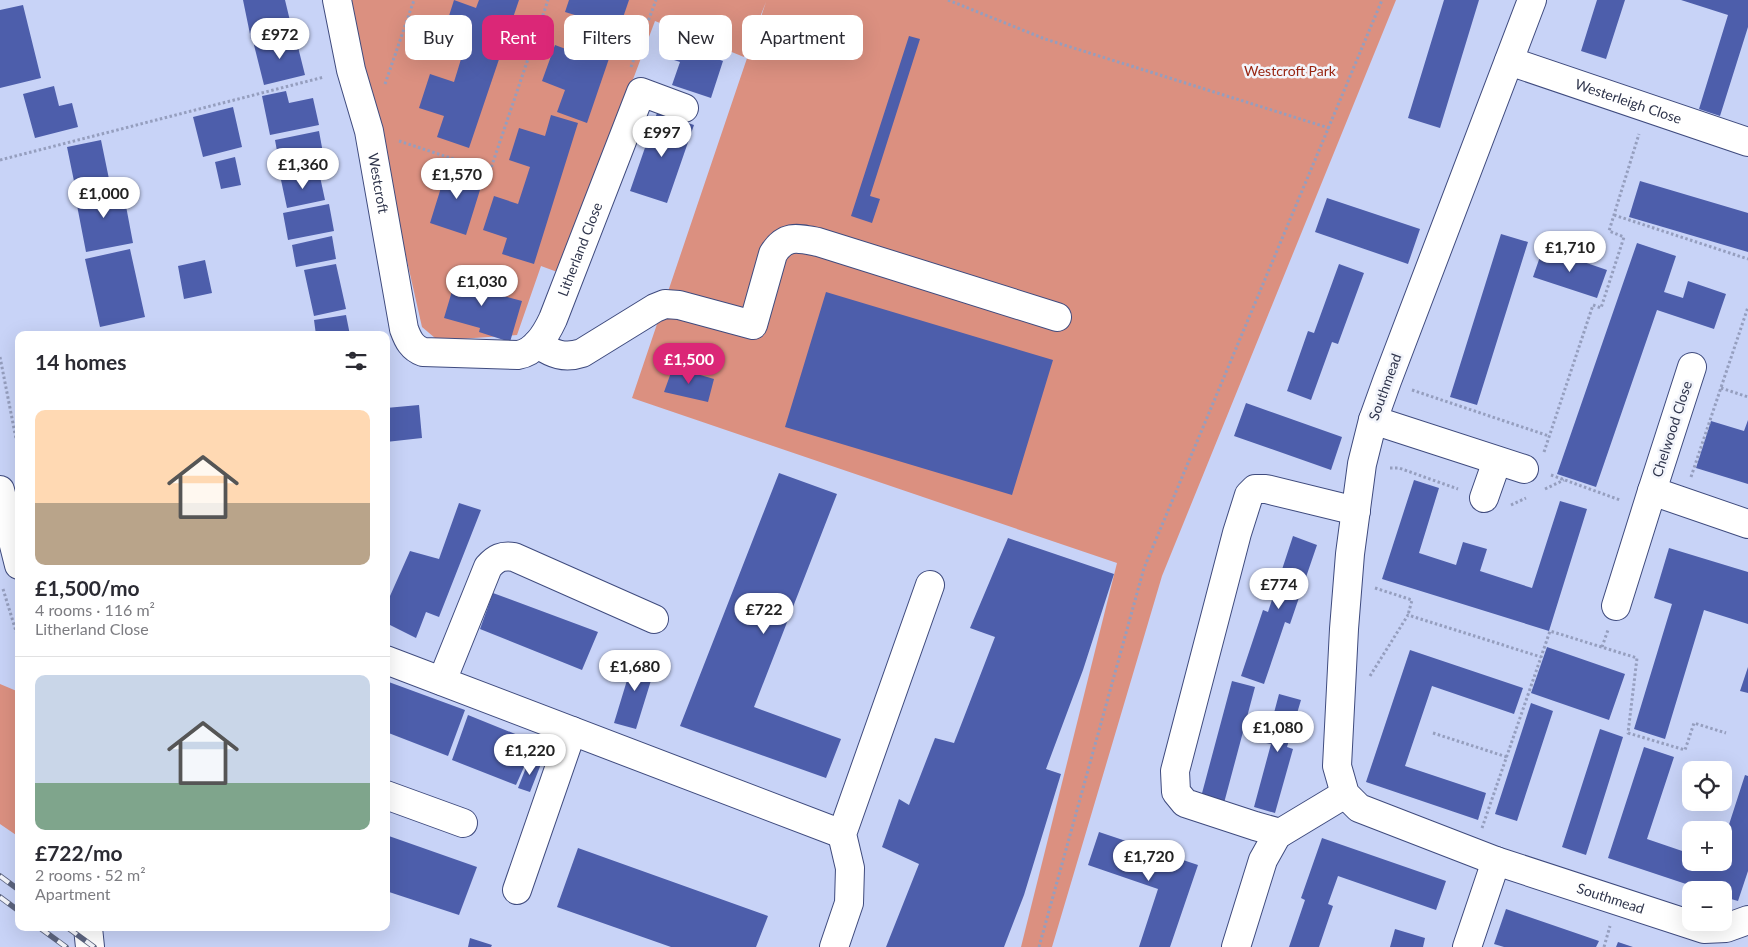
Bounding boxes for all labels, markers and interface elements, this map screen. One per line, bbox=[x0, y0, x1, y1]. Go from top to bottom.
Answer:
chip: Buy bbox=[405, 15, 472, 60]
chip: Rent bbox=[482, 15, 554, 60]
chip: Filters bbox=[564, 15, 649, 60]
chip: New bbox=[659, 15, 732, 60]
chip: Apartment bbox=[742, 15, 863, 60]
pin: £972 bbox=[250, 18, 310, 60]
text: £972 bbox=[261, 24, 299, 43]
park label: Westcroft Park bbox=[1244, 62, 1337, 79]
street label: Westerleigh Close bbox=[1573, 75, 1684, 127]
pin: £997 bbox=[632, 116, 692, 158]
text: £997 bbox=[643, 122, 681, 141]
pin: £1,360 bbox=[262, 148, 344, 190]
street label: Westcroft bbox=[365, 152, 392, 215]
text: £1,360 bbox=[278, 154, 328, 173]
pin: £1,570 bbox=[416, 158, 498, 200]
text: £1,570 bbox=[432, 164, 482, 183]
pin: £1,000 bbox=[63, 176, 145, 219]
text: £1,000 bbox=[79, 183, 129, 202]
street label: Litherland Close bbox=[554, 200, 605, 299]
pin: £1,710 bbox=[1529, 230, 1611, 273]
text: £1,710 bbox=[1545, 237, 1595, 256]
pin: £1,030 bbox=[441, 264, 523, 307]
text: £1,030 bbox=[457, 271, 507, 290]
pin: £1,500 bbox=[648, 342, 730, 385]
icon: filters bbox=[342, 347, 370, 375]
text: 14 homes bbox=[35, 349, 126, 374]
text: £1,500 bbox=[664, 349, 714, 368]
street label: Southmead bbox=[1365, 351, 1404, 423]
street label: Chelwood Close bbox=[1648, 379, 1695, 479]
icon: home bbox=[158, 442, 248, 532]
pin: £774 bbox=[1249, 568, 1309, 610]
text: £774 bbox=[1260, 574, 1298, 593]
text: £1,500/mo bbox=[35, 575, 140, 600]
pin: £722 bbox=[734, 592, 794, 635]
text: £722 bbox=[745, 599, 783, 618]
text: 4 rooms · 116 m² bbox=[35, 600, 155, 619]
text: Litherland Close bbox=[35, 619, 149, 638]
pin: £1,680 bbox=[594, 650, 676, 692]
text: £1,680 bbox=[610, 656, 660, 675]
icon: home bbox=[158, 708, 248, 798]
pin: £1,080 bbox=[1237, 710, 1319, 753]
text: £1,080 bbox=[1253, 717, 1303, 736]
pin: £1,220 bbox=[489, 734, 571, 776]
text: £1,220 bbox=[505, 740, 555, 759]
map controls bbox=[1682, 761, 1732, 931]
button: locate bbox=[1682, 761, 1732, 811]
button: + bbox=[1682, 821, 1732, 871]
text: £722/mo bbox=[35, 840, 123, 865]
pin: £1,720 bbox=[1108, 840, 1190, 882]
text: £1,720 bbox=[1124, 846, 1174, 865]
text: 2 rooms · 52 m² bbox=[35, 865, 146, 884]
street label: Southmead bbox=[1575, 879, 1647, 917]
button: − bbox=[1682, 881, 1732, 931]
text: Apartment bbox=[35, 884, 110, 903]

